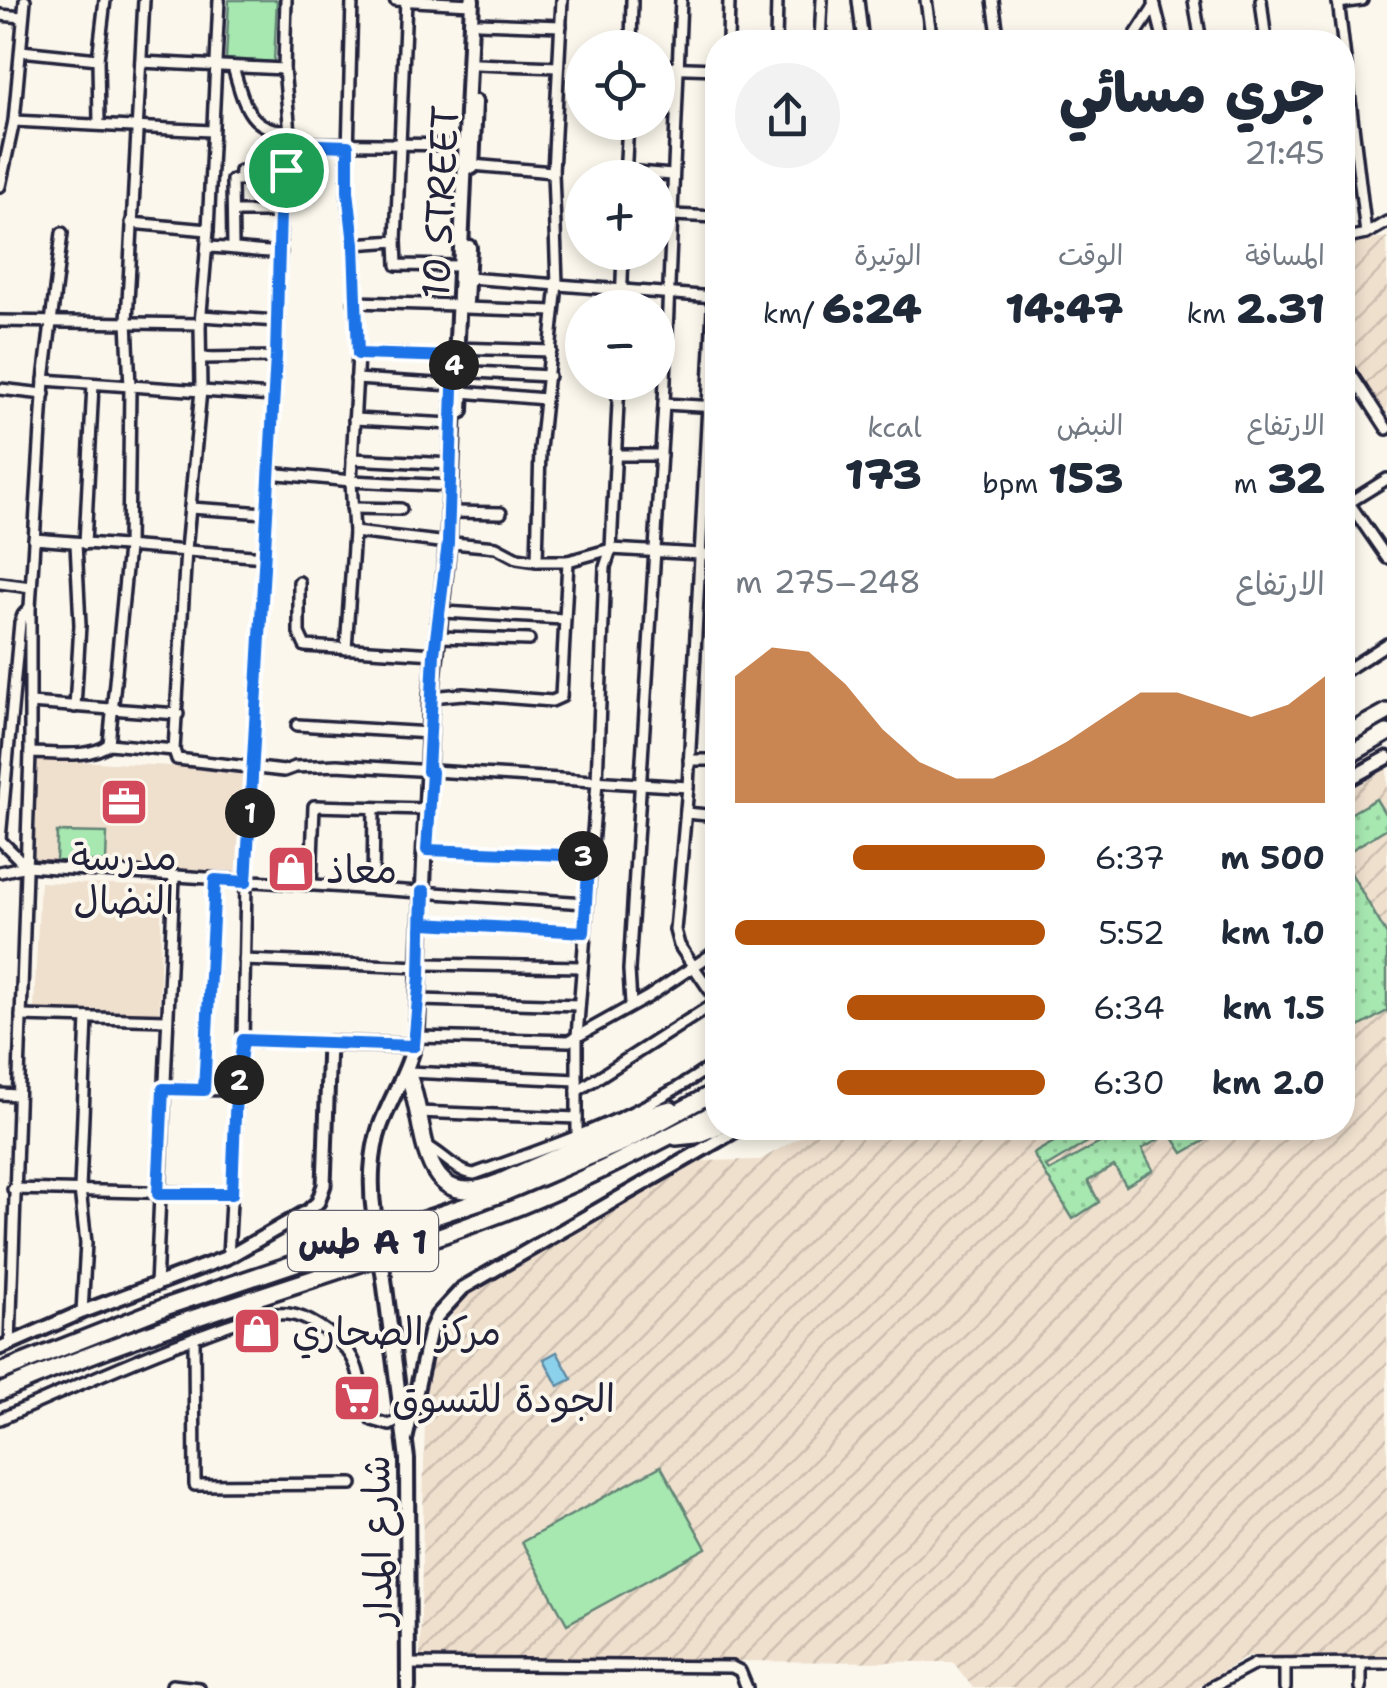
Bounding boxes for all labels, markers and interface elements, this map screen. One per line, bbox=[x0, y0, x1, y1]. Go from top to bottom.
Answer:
map controls bbox=[565, 30, 675, 400]
button: locate bbox=[565, 30, 675, 140]
text: جري مسائي bbox=[1059, 56, 1325, 130]
button: share bbox=[735, 63, 840, 168]
street label: 10 STREET bbox=[409, 104, 471, 300]
pin bbox=[244, 128, 329, 213]
text: 21:45 bbox=[1244, 131, 1325, 174]
icon: arrive bbox=[259, 143, 314, 198]
button: + bbox=[565, 160, 675, 270]
text: الوتيرة bbox=[854, 236, 922, 274]
text: الوقت bbox=[1058, 236, 1123, 274]
text: المسافة bbox=[1245, 236, 1325, 274]
text: 6:24 bbox=[822, 280, 922, 336]
text: 14:47 bbox=[1005, 280, 1123, 336]
text: 2.31 bbox=[1236, 280, 1325, 336]
button: − bbox=[565, 290, 675, 400]
text: /km bbox=[763, 294, 822, 332]
text: km bbox=[1187, 294, 1236, 332]
pin: 4 bbox=[429, 340, 479, 390]
text: 4 bbox=[444, 346, 464, 384]
text: النبض bbox=[1056, 406, 1123, 444]
text: الارتفاع bbox=[1246, 406, 1325, 444]
text: kcal bbox=[867, 408, 922, 446]
text: 173 bbox=[845, 446, 922, 502]
text: 153 bbox=[1048, 450, 1123, 506]
text: 32 bbox=[1267, 450, 1325, 506]
text: bpm bbox=[982, 464, 1048, 502]
text: m bbox=[1234, 464, 1267, 502]
text: 248–275 m bbox=[735, 560, 921, 603]
text: الارتفاع bbox=[1235, 562, 1325, 605]
office icon: مدرسة النضال bbox=[98, 776, 150, 828]
pin: 1 bbox=[225, 788, 275, 838]
text: 1 bbox=[244, 794, 256, 832]
place label: مدرسة النضال bbox=[71, 831, 177, 926]
pin: 3 bbox=[558, 831, 608, 881]
text: 6:37 bbox=[1095, 836, 1165, 879]
text: 500 m bbox=[1220, 836, 1325, 879]
text: 3 bbox=[573, 837, 593, 875]
shop icon: معاذ bbox=[265, 843, 317, 895]
place label: معاذ bbox=[326, 844, 397, 895]
text: 5:52 bbox=[1098, 911, 1165, 954]
text: 1.0 km bbox=[1220, 911, 1325, 954]
text: 6:34 bbox=[1093, 986, 1165, 1029]
text: 1.5 km bbox=[1222, 986, 1325, 1029]
pin: 2 bbox=[214, 1055, 264, 1105]
text: 2 bbox=[229, 1061, 249, 1099]
text: 6:30 bbox=[1092, 1061, 1165, 1104]
text: 2.0 km bbox=[1211, 1061, 1325, 1104]
road number: طس A 1 bbox=[288, 1211, 438, 1271]
shop icon: مركز الصحاري bbox=[231, 1305, 283, 1357]
place label: مركز الصحاري bbox=[292, 1306, 501, 1359]
supermarket icon: الجودة للتسوق bbox=[331, 1372, 383, 1424]
place label: الجودة للتسوق bbox=[392, 1373, 615, 1424]
street label: شارع المدار bbox=[350, 1455, 406, 1628]

